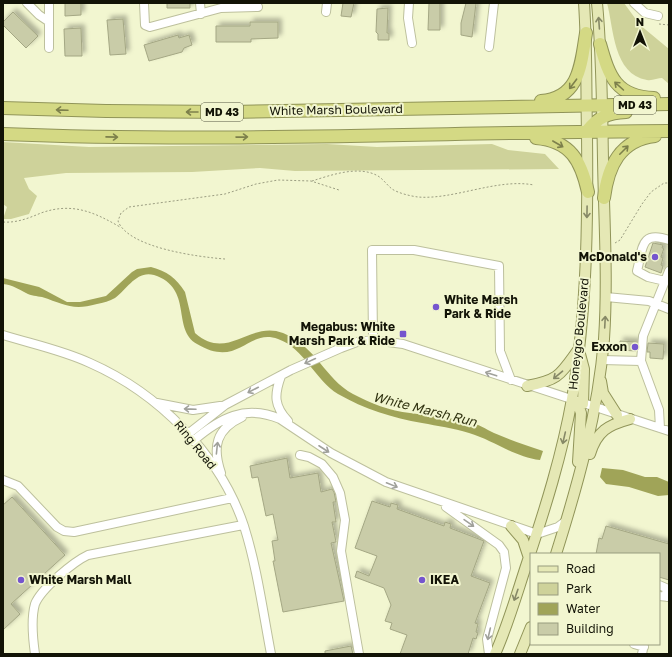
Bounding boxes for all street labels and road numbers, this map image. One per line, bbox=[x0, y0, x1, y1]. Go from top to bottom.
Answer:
road number: MD 43 bbox=[614, 96, 656, 114]
street label: White Marsh Boulevard bbox=[269, 101, 403, 118]
road number: MD 43 bbox=[201, 103, 243, 121]
street label: Honeygo Boulevard bbox=[565, 277, 592, 391]
street label: Ring Road bbox=[171, 417, 220, 472]

